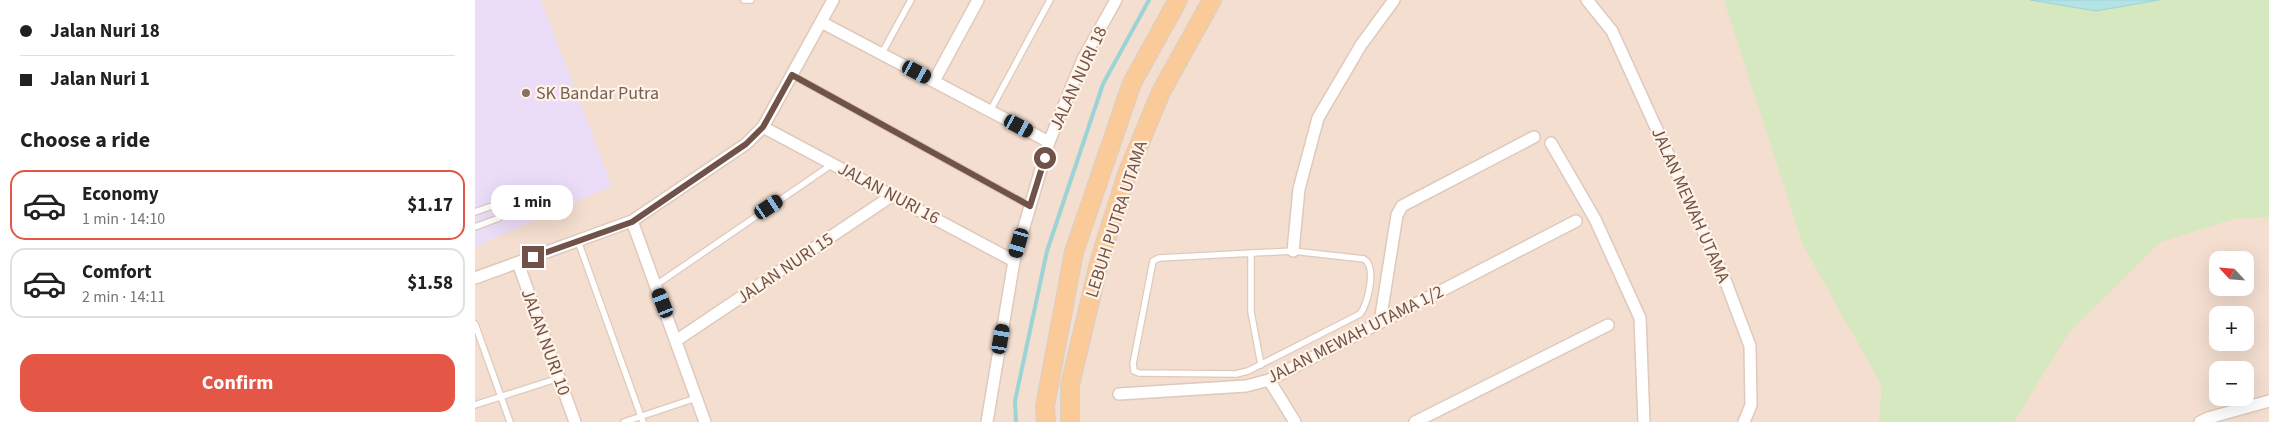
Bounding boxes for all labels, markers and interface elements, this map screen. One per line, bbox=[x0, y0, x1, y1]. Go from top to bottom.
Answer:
text: Jalan Nuri 18 bbox=[50, 18, 160, 45]
street label: JALAN NURI 18 bbox=[1043, 22, 1113, 134]
car bbox=[900, 58, 933, 86]
text: Jalan Nuri 1 bbox=[50, 66, 150, 93]
place label: SK Bandar Putra bbox=[536, 81, 659, 106]
marker: SK Bandar Putra bbox=[520, 87, 532, 99]
car bbox=[1002, 112, 1035, 140]
text: Choose a ride bbox=[20, 124, 150, 156]
street label: JALAN MEWAH UTAMA bbox=[1645, 124, 1736, 287]
street label: LEBUH PUTRA UTAMA bbox=[1079, 137, 1154, 301]
route start bbox=[1034, 147, 1056, 169]
street label: JALAN NURI 16 bbox=[833, 156, 944, 231]
text: Economy bbox=[82, 181, 159, 208]
icon: car bbox=[22, 183, 67, 228]
callout: 1 min bbox=[492, 184, 574, 220]
text: 1 min bbox=[513, 191, 551, 213]
text: $1.17 bbox=[407, 192, 453, 219]
car bbox=[752, 192, 785, 222]
text: 1 min · 14:10 bbox=[82, 208, 165, 230]
street label: JALAN NURI 15 bbox=[732, 227, 839, 310]
car bbox=[1007, 227, 1030, 259]
route end bbox=[522, 246, 544, 268]
north arrow bbox=[2209, 251, 2254, 296]
map controls bbox=[2209, 251, 2254, 406]
text: Comfort bbox=[82, 259, 152, 286]
icon: car bbox=[22, 261, 67, 306]
text: $1.58 bbox=[407, 270, 453, 297]
street label: JALAN MEWAH UTAMA 1/2 bbox=[1263, 279, 1448, 390]
street label: JALAN NURI 10 bbox=[515, 285, 576, 399]
text: 2 min · 14:11 bbox=[82, 286, 165, 308]
car bbox=[650, 286, 675, 320]
button: + bbox=[2209, 306, 2254, 351]
car bbox=[991, 323, 1010, 355]
button: Confirm bbox=[20, 354, 455, 412]
button: − bbox=[2209, 361, 2254, 406]

